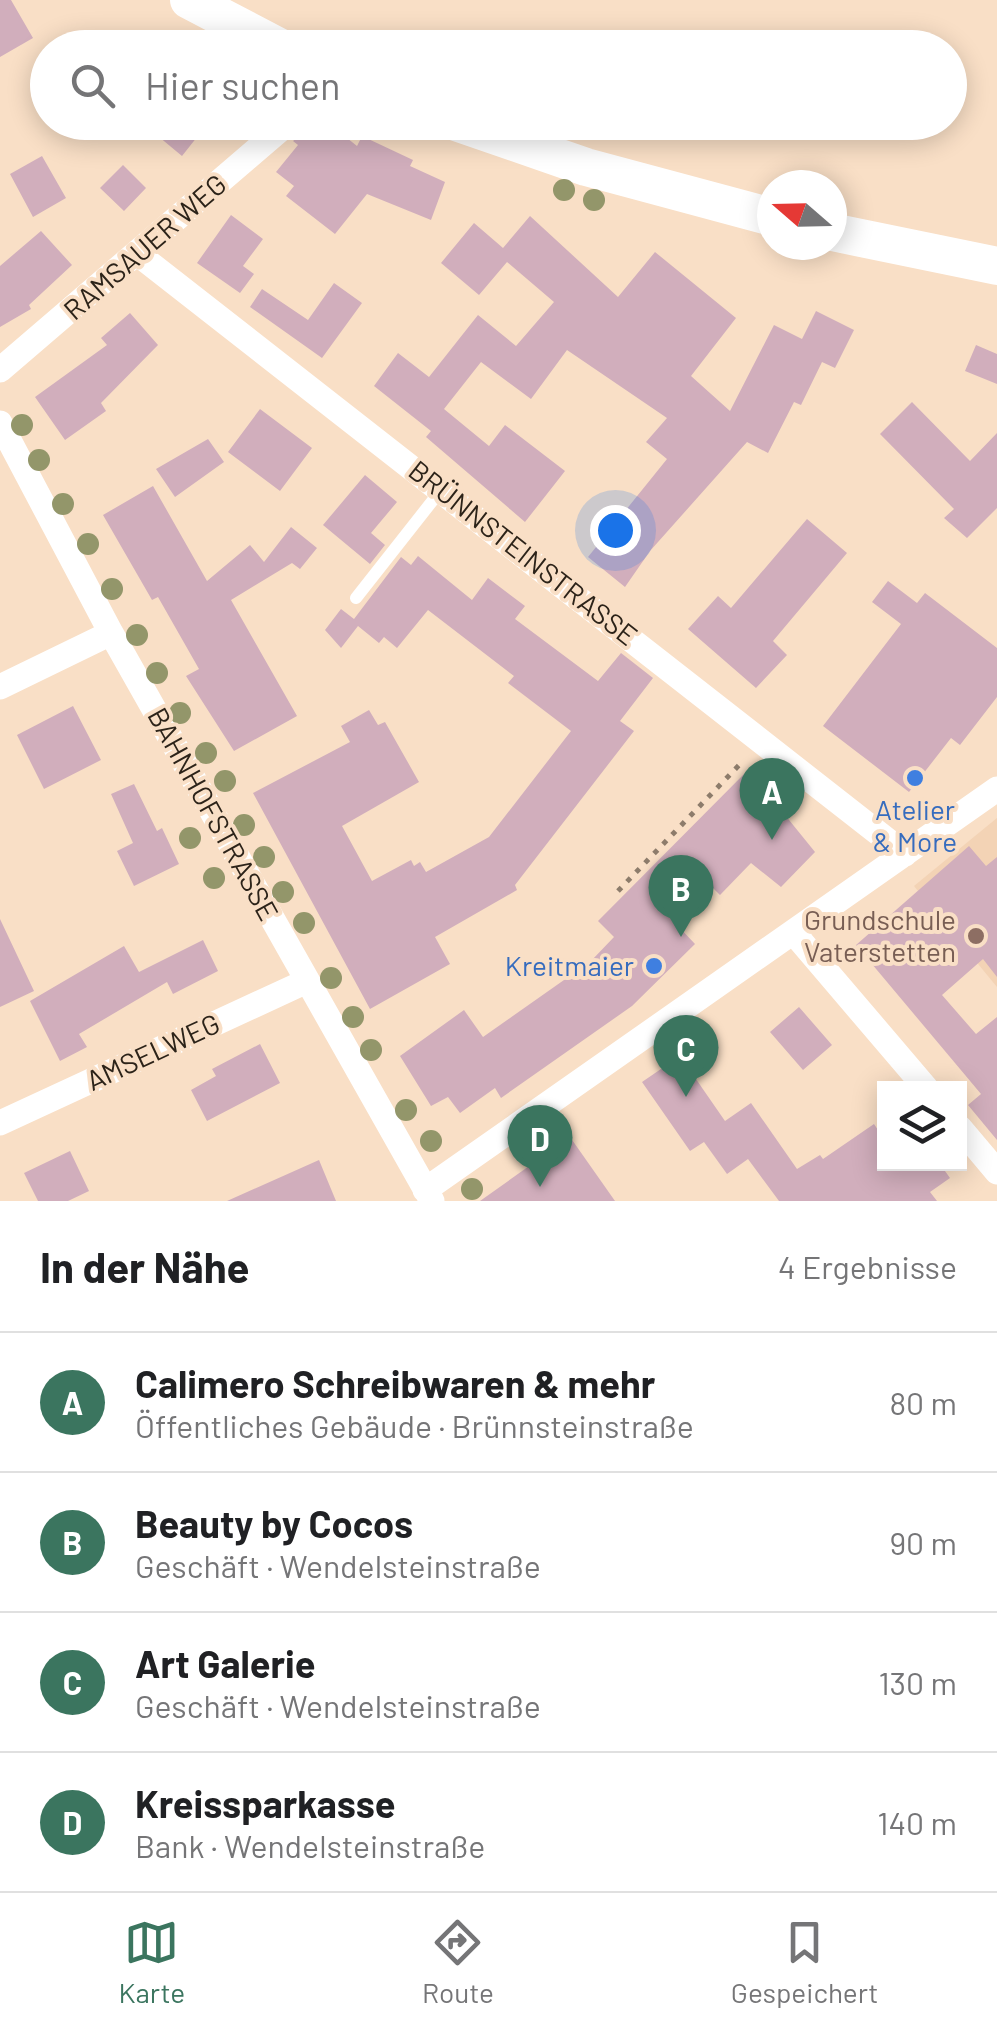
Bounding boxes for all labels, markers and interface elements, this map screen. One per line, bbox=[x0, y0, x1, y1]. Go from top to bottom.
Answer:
search box bbox=[30, 30, 967, 140]
icon: search bbox=[65, 58, 120, 113]
text: Hier suchen bbox=[145, 62, 341, 108]
street label: RAMSAUER WEG bbox=[56, 166, 233, 326]
north arrow bbox=[757, 170, 847, 260]
street label: BRÜNNSTEINSTRASSE bbox=[403, 452, 645, 652]
your location bbox=[590, 505, 641, 556]
street label: BAHNHOFSTRASSE bbox=[141, 701, 287, 926]
pin: A bbox=[740, 758, 804, 840]
marker: Atelier & More bbox=[904, 767, 926, 789]
place label: Atelier & More bbox=[873, 792, 957, 858]
pin: B bbox=[648, 854, 714, 937]
place label: Grundschule Vaterstetten bbox=[804, 902, 956, 968]
marker: Grundschule Vaterstetten bbox=[965, 925, 987, 947]
place label: Kreitmaier bbox=[505, 948, 634, 982]
marker: Kreitmaier bbox=[643, 955, 665, 977]
street label: AMSELWEG bbox=[80, 1005, 225, 1097]
pin: C bbox=[654, 1014, 718, 1097]
map controls bbox=[877, 1081, 967, 1171]
button: layers bbox=[877, 1081, 967, 1171]
pin: D bbox=[508, 1104, 572, 1187]
text: In der Nähe bbox=[40, 1241, 249, 1291]
text: 4 Ergebnisse bbox=[778, 1247, 957, 1285]
text: Calimero Schreibwaren & mehr bbox=[135, 1360, 655, 1406]
text: A bbox=[62, 1383, 83, 1421]
text: 80 m bbox=[889, 1383, 957, 1421]
text: Öffentliches Gebäude · Brünnsteinstraße bbox=[135, 1406, 694, 1444]
text: Beauty by Cocos bbox=[135, 1500, 413, 1546]
text: B bbox=[63, 1523, 82, 1561]
text: 90 m bbox=[889, 1523, 957, 1561]
text: Geschäft · Wendelsteinstraße bbox=[135, 1546, 541, 1584]
text: Art Galerie bbox=[135, 1640, 316, 1686]
text: C bbox=[63, 1663, 82, 1701]
text: 130 m bbox=[878, 1663, 957, 1701]
text: Geschäft · Wendelsteinstraße bbox=[135, 1686, 541, 1724]
text: Kreissparkasse bbox=[135, 1780, 396, 1826]
text: D bbox=[63, 1803, 82, 1841]
text: 140 m bbox=[877, 1803, 957, 1841]
text: Bank · Wendelsteinstraße bbox=[135, 1826, 485, 1864]
tab: Karte bbox=[118, 1915, 185, 2009]
tab: Route bbox=[422, 1915, 494, 2009]
tab: Gespeichert bbox=[731, 1915, 879, 2009]

